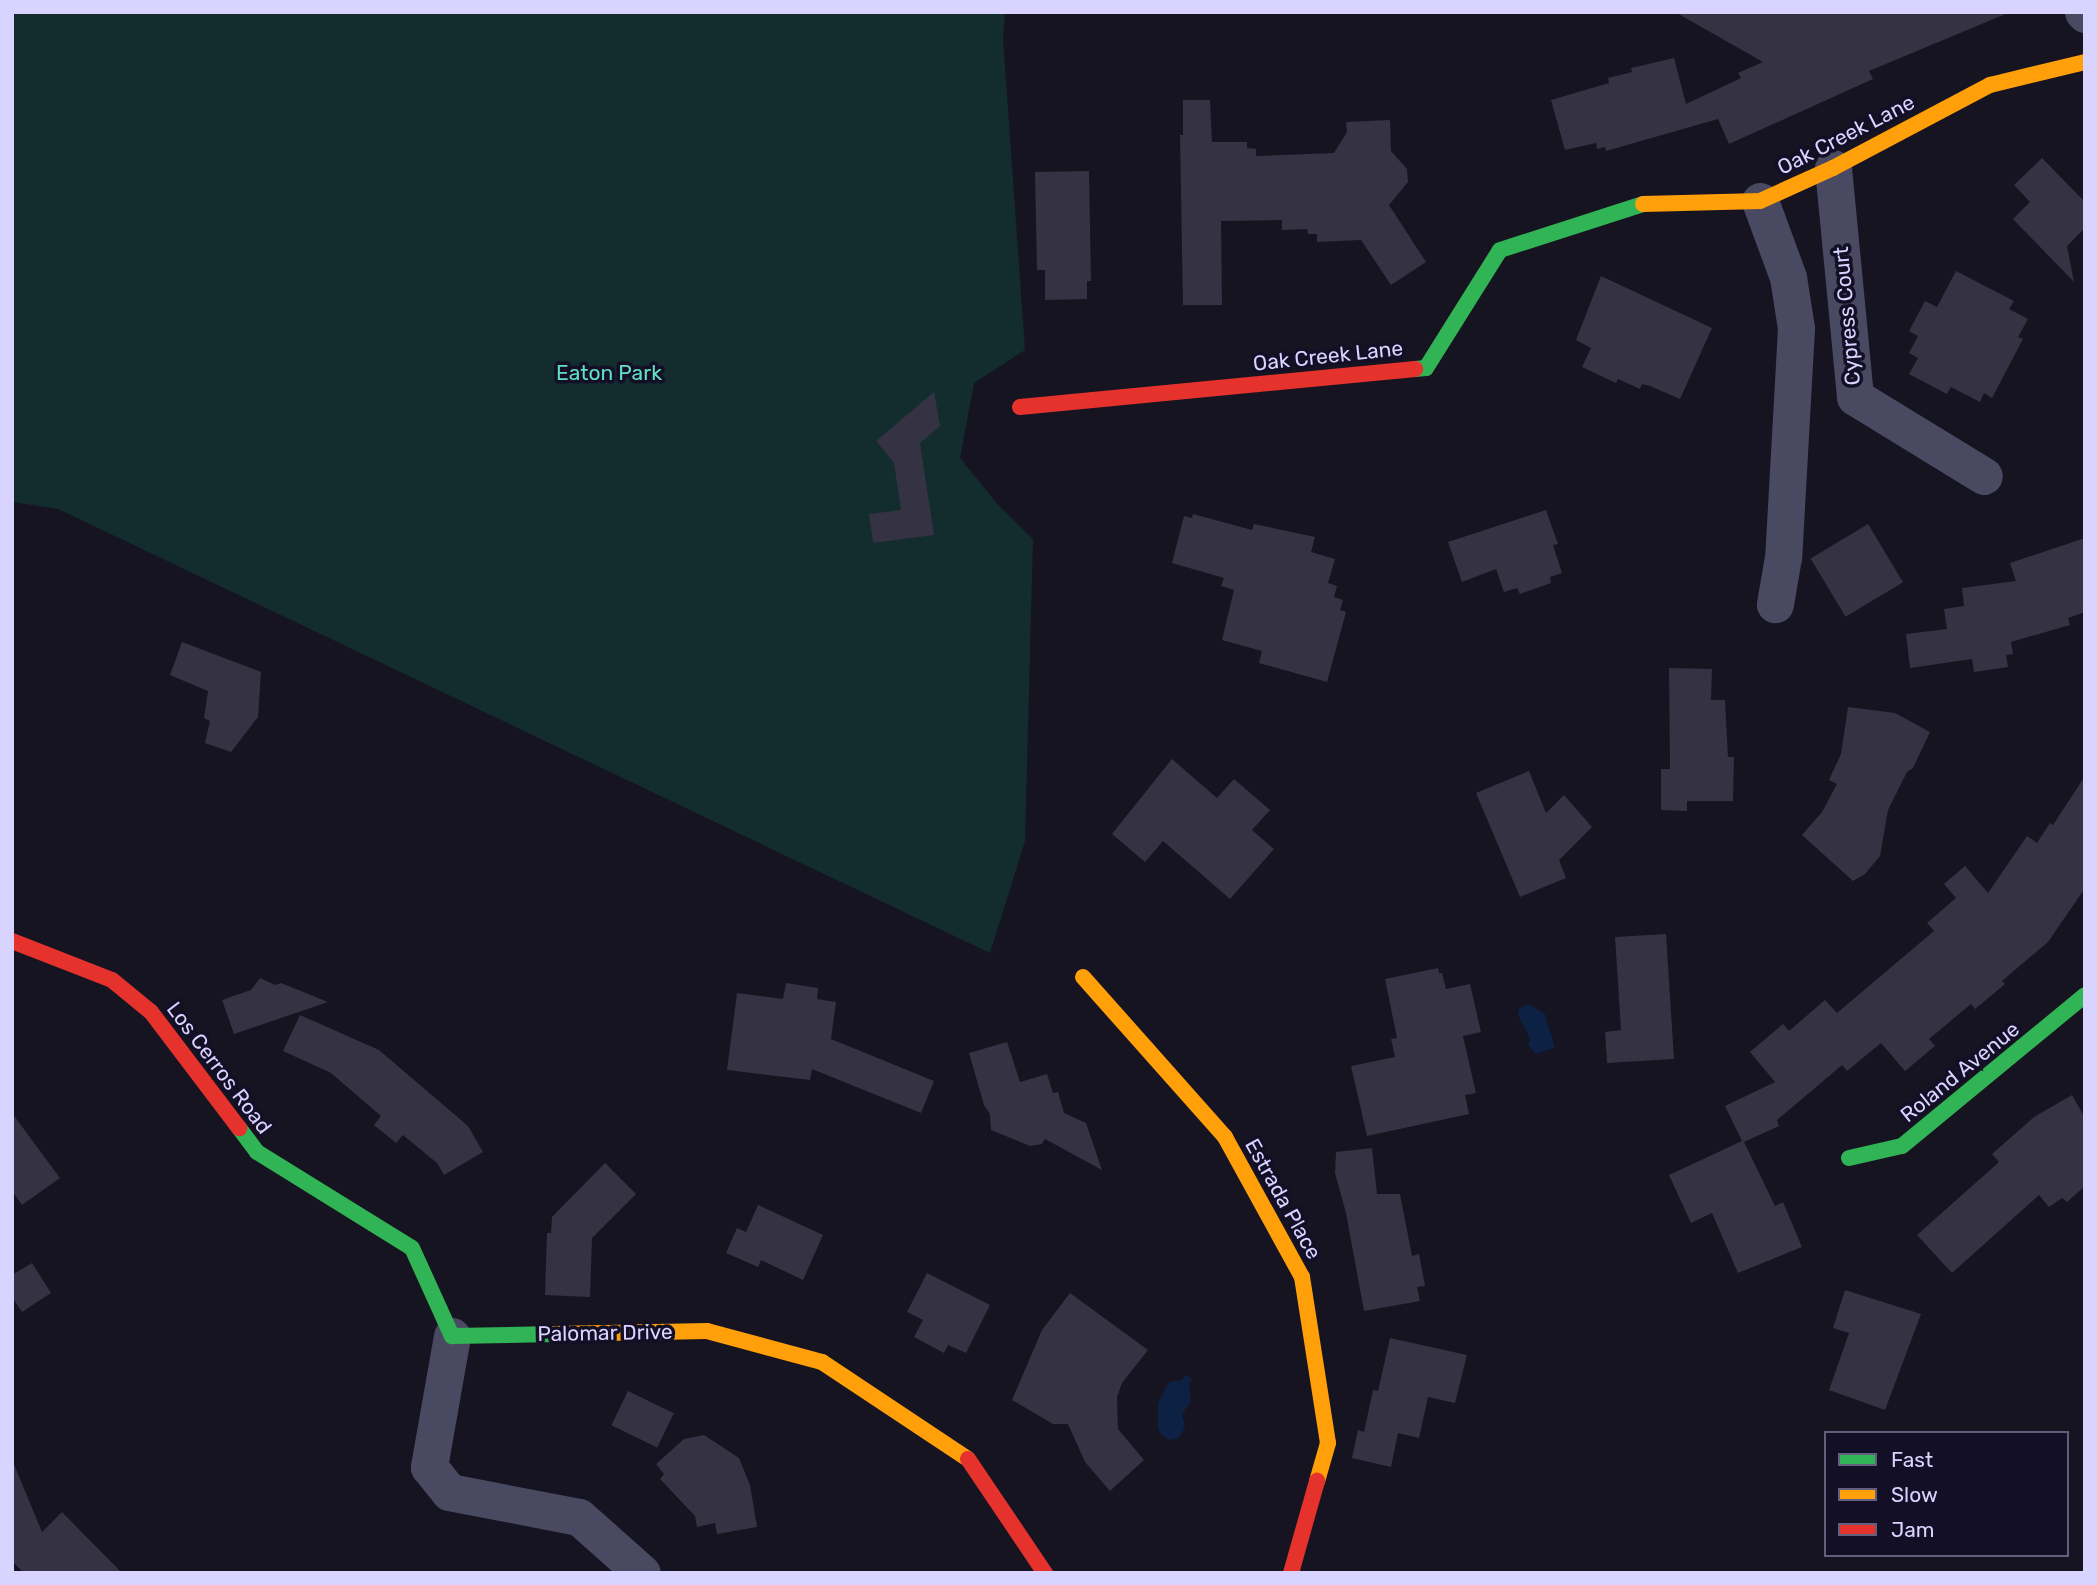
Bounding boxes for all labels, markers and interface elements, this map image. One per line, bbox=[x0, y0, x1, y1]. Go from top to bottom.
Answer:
street label: Oak Creek Lane bbox=[1773, 90, 1919, 180]
street label: Cypress Court bbox=[1828, 246, 1866, 386]
street label: Oak Creek Lane bbox=[1252, 336, 1404, 376]
park label: Eaton Park bbox=[556, 360, 662, 386]
street label: Los Cerros Road bbox=[161, 997, 277, 1139]
street label: Roland Avenue bbox=[1895, 1016, 2025, 1128]
street label: Estrada Place bbox=[1240, 1134, 1326, 1264]
street label: Palomar Drive bbox=[537, 1319, 673, 1347]
legend bbox=[1824, 1431, 2069, 1557]
text: Fast bbox=[1891, 1447, 1933, 1472]
text: Slow bbox=[1891, 1482, 1938, 1507]
text: Jam bbox=[1891, 1517, 1935, 1542]

